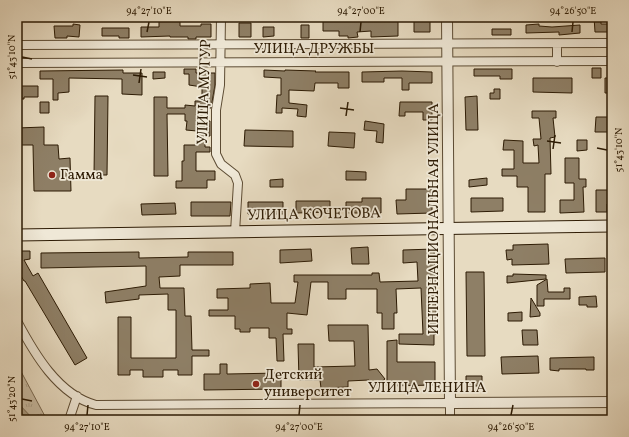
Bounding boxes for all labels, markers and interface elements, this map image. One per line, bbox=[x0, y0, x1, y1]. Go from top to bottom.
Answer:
text: 94°27'10"E bbox=[126, 4, 172, 18]
text: 94°27'00"E bbox=[337, 4, 385, 18]
text: 94°26'50"E bbox=[550, 4, 596, 18]
text: 51°43'10"N bbox=[5, 34, 19, 79]
street label: УЛИЦА МУГУР bbox=[193, 39, 217, 145]
street label: УЛИЦА ДРУЖБЫ bbox=[254, 39, 374, 60]
street label: ИНТЕРНАЦИОНАЛЬНАЯ УЛИЦА bbox=[424, 103, 445, 335]
text: 51°43'10"N bbox=[612, 127, 626, 172]
place label: Гамма bbox=[60, 165, 103, 186]
marker: Гамма bbox=[47, 170, 57, 180]
street label: УЛИЦА КОЧЕТОВА bbox=[247, 203, 381, 227]
place label: Детский университет bbox=[264, 365, 352, 403]
text: 51°43'20"N bbox=[5, 375, 19, 422]
street label: УЛИЦА ЛЕНИНА bbox=[368, 378, 487, 399]
marker: Детский университет bbox=[251, 379, 261, 389]
text: 94°27'10"E bbox=[64, 420, 110, 434]
text: 94°27'00"E bbox=[275, 420, 323, 434]
text: 94°26'50"E bbox=[488, 420, 534, 434]

